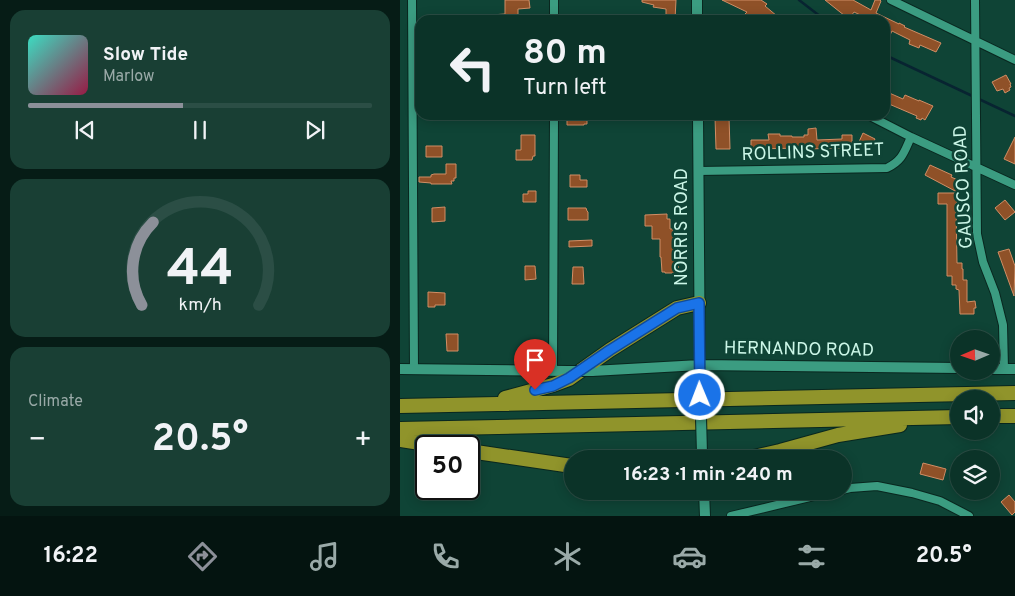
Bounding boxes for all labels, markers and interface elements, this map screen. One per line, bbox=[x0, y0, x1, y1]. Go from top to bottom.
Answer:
text: 80 m bbox=[523, 32, 607, 76]
icon: left bbox=[440, 35, 505, 100]
text: Slow Tide bbox=[103, 43, 188, 67]
text: Marlow bbox=[103, 67, 155, 87]
text: Turn left bbox=[523, 75, 606, 102]
icon: previous bbox=[71, 116, 99, 144]
icon: pause bbox=[186, 116, 214, 144]
icon: next bbox=[301, 116, 329, 144]
street label: GAUSCO ROAD bbox=[949, 125, 979, 249]
street label: ROLLINS STREET bbox=[741, 139, 885, 167]
street label: NORRIS ROAD bbox=[671, 168, 694, 286]
text: 44 bbox=[167, 238, 233, 304]
text: km/h bbox=[178, 294, 222, 317]
north arrow bbox=[950, 330, 1000, 380]
map controls bbox=[950, 330, 1000, 500]
street label: HERNANDO ROAD bbox=[724, 337, 874, 363]
pin bbox=[514, 339, 556, 390]
icon: arrive bbox=[521, 346, 549, 374]
position arrow bbox=[673, 368, 725, 420]
button: sound bbox=[950, 390, 1000, 440]
text: Climate bbox=[28, 392, 83, 412]
text: 20.5° bbox=[152, 416, 248, 465]
text: − bbox=[28, 423, 46, 459]
text: + bbox=[354, 423, 372, 459]
speed limit sign: 50 bbox=[415, 435, 480, 500]
button: layers bbox=[950, 450, 1000, 500]
text: 16:23 · 1 min · 240 m bbox=[623, 463, 793, 487]
icon: directions bbox=[185, 539, 220, 574]
icon: music bbox=[307, 539, 342, 574]
icon: phone bbox=[428, 539, 463, 574]
icon: climate bbox=[550, 539, 585, 574]
icon: car bbox=[672, 539, 707, 574]
icon: filters bbox=[794, 539, 829, 574]
text: 16:22 bbox=[43, 543, 98, 570]
text: 20.5° bbox=[916, 543, 972, 570]

